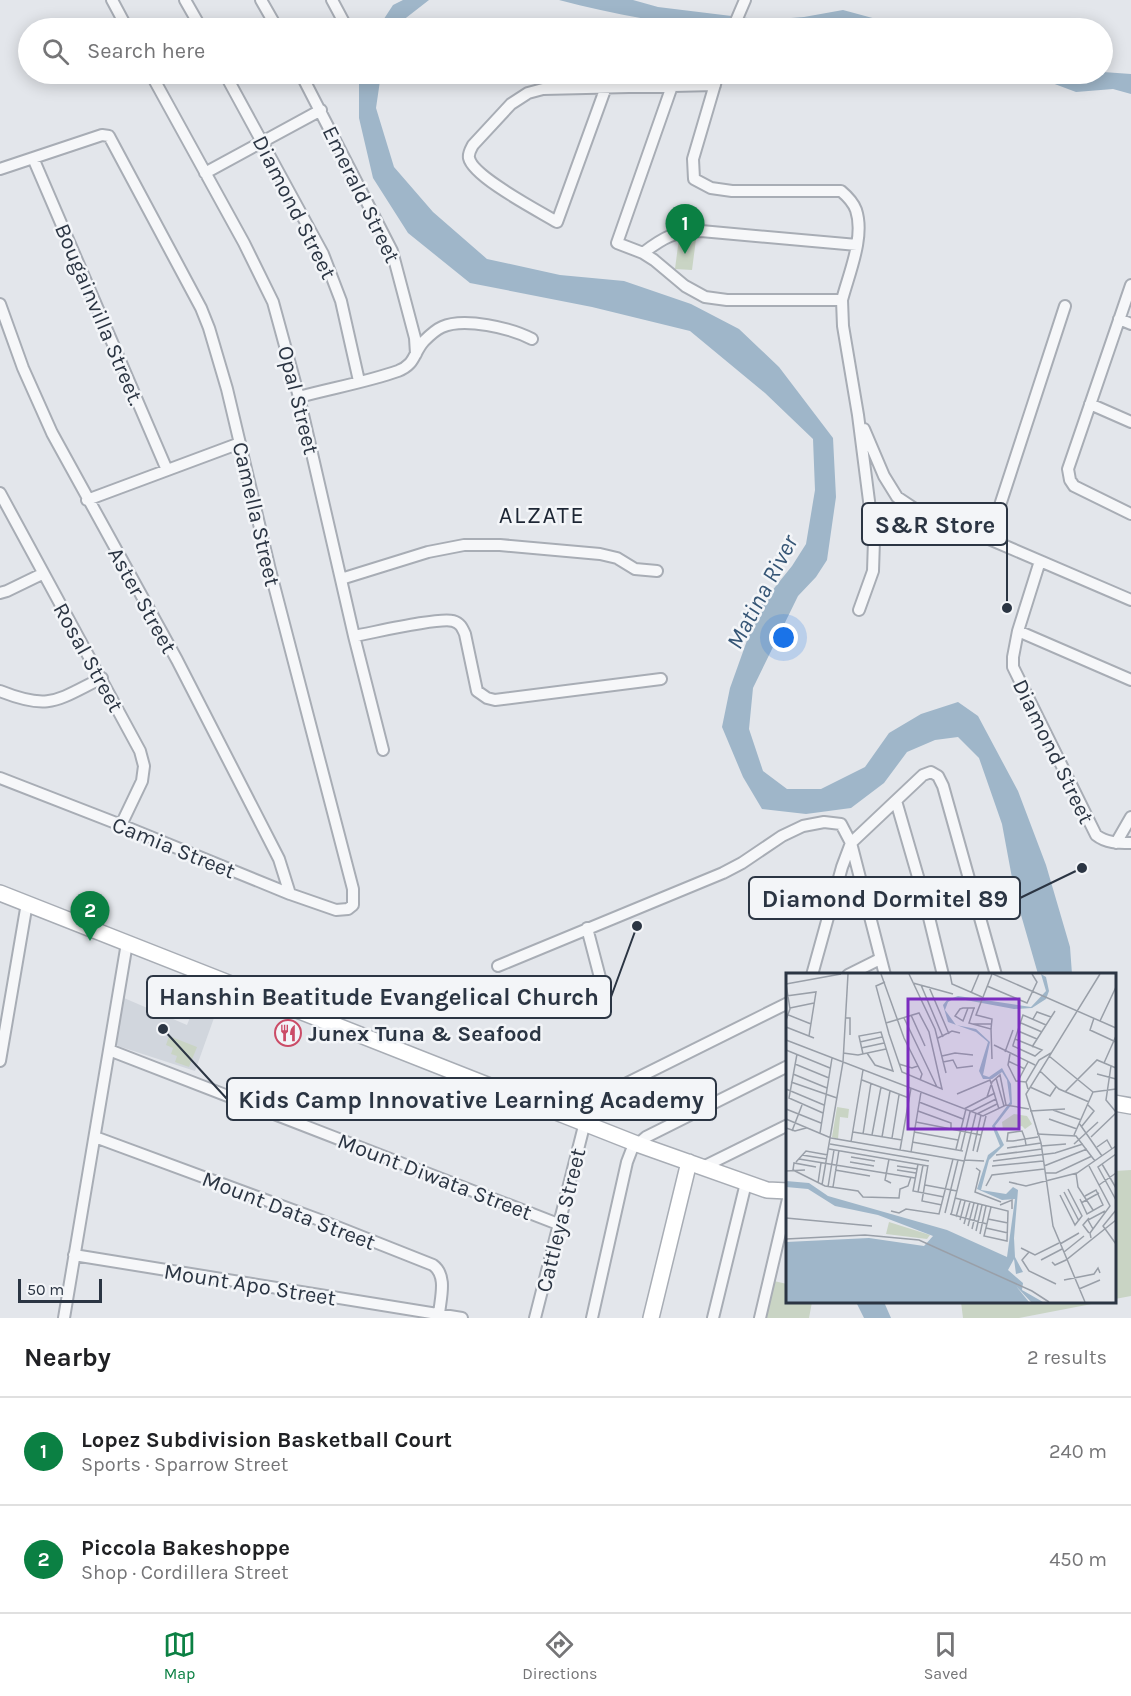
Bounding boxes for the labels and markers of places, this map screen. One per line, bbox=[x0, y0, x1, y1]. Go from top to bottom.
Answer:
pin: 1 bbox=[666, 204, 704, 254]
callout: S&R Store bbox=[862, 503, 1007, 545]
callout: Diamond Dormitel 89 bbox=[749, 877, 1020, 919]
pin: 2 bbox=[70, 892, 110, 941]
callout: Hanshin Beatitude Evangelical Church bbox=[147, 976, 611, 1018]
restaurant icon: Junex Tuna & Seafood bbox=[273, 1018, 303, 1048]
place label: Junex Tuna & Seafood bbox=[308, 1021, 542, 1047]
callout: Kids Camp Innovative Learning Academy bbox=[227, 1078, 716, 1120]

